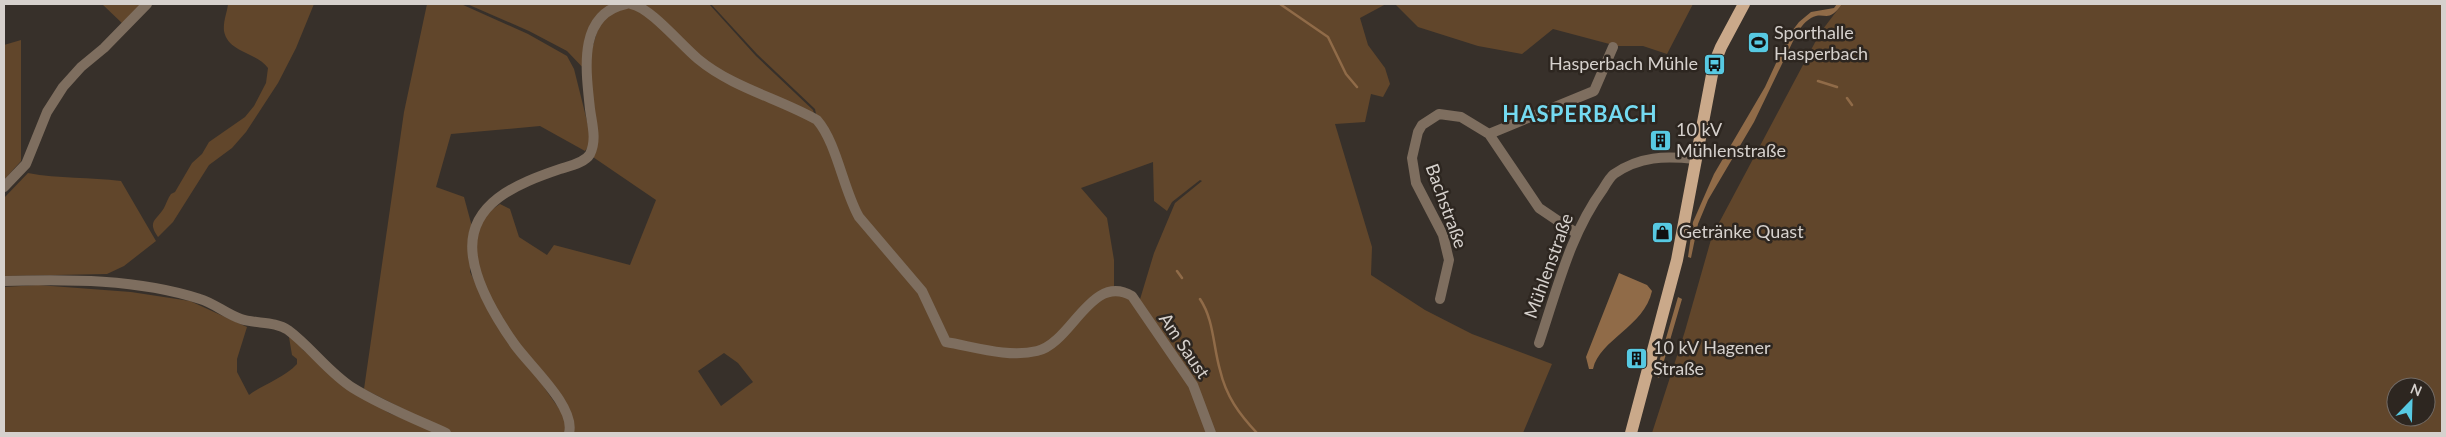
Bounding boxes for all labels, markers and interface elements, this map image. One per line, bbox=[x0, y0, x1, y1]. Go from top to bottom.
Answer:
place label: Sporthalle Hasperbach bbox=[1774, 21, 1868, 64]
sports icon: Sporthalle Hasperbach bbox=[1746, 31, 1770, 55]
place label: Hasperbach Mühle bbox=[1549, 52, 1698, 74]
bus stop icon: Hasperbach Mühle bbox=[1702, 52, 1726, 76]
district label: HASPERBACH bbox=[1502, 100, 1658, 127]
place label: 10 kV Mühlenstraße bbox=[1676, 118, 1786, 161]
building icon: 10 kV Mühlenstraße bbox=[1648, 128, 1672, 152]
street label: Bachstraße bbox=[1421, 160, 1472, 251]
street label: Mühlenstraße bbox=[1519, 210, 1577, 321]
shop icon: Getränke Quast bbox=[1651, 220, 1675, 244]
place label: Getränke Quast bbox=[1679, 220, 1804, 242]
street label: Am Saust bbox=[1155, 308, 1215, 383]
place label: 10 kV Hagener Straße bbox=[1653, 336, 1771, 379]
building icon: 10 kV Hagener Straße bbox=[1625, 346, 1649, 370]
north arrow bbox=[2386, 377, 2436, 427]
text: N bbox=[2408, 380, 2425, 400]

